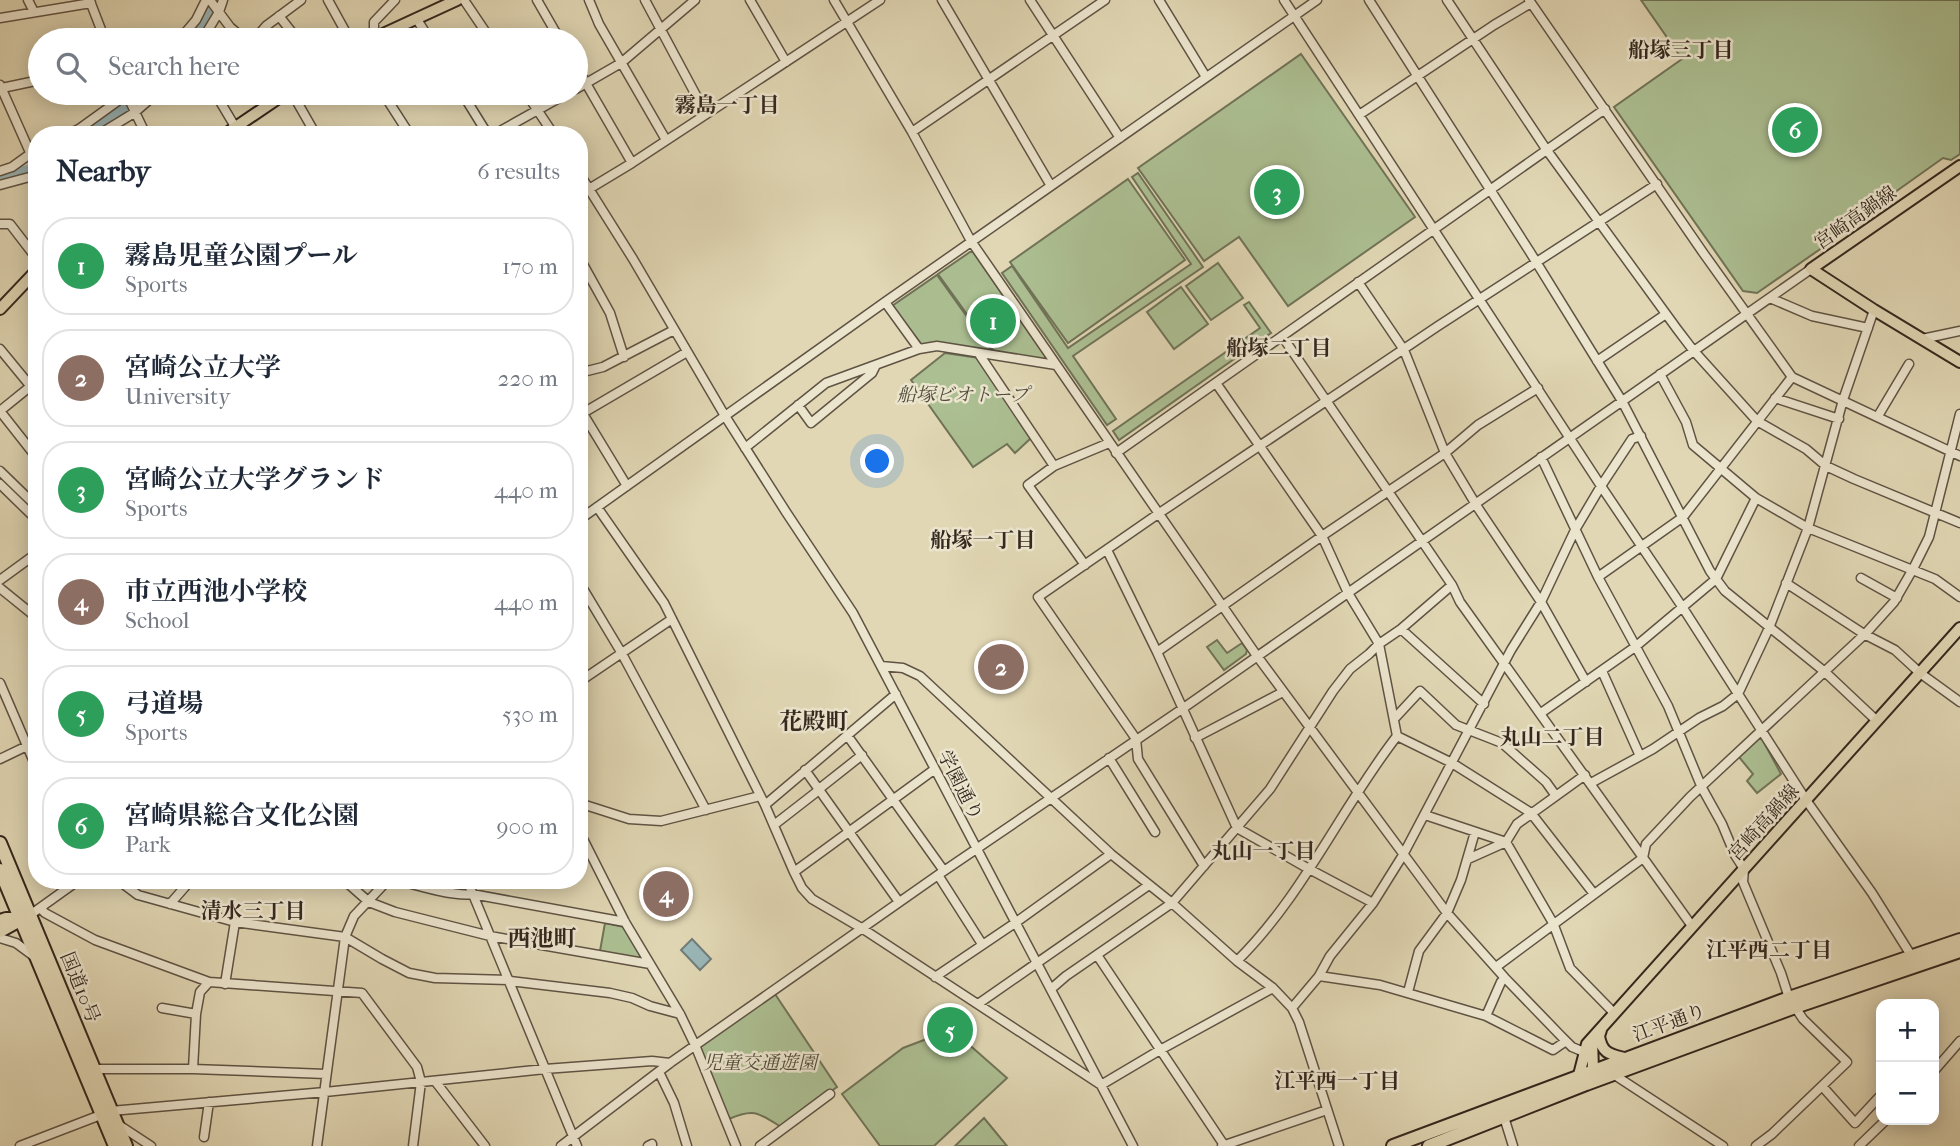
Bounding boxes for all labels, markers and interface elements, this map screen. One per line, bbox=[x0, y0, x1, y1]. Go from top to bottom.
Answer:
search box bbox=[28, 28, 588, 105]
district label: 船塚三丁目 bbox=[1629, 38, 1734, 62]
icon: search bbox=[52, 48, 90, 86]
text: Search here bbox=[108, 51, 240, 82]
district label: 霧島一丁目 bbox=[675, 93, 780, 117]
pin: 6 bbox=[1772, 104, 1818, 156]
text: Nearby bbox=[56, 154, 151, 189]
text: 6 results bbox=[477, 158, 560, 185]
pin: 3 bbox=[1254, 166, 1300, 218]
street label: 宮崎高鍋線 bbox=[1810, 182, 1901, 254]
text: 霧島児童公園プール bbox=[125, 240, 358, 271]
text: 1 bbox=[77, 253, 85, 280]
text: 170 m bbox=[502, 253, 558, 280]
text: Sports bbox=[125, 271, 187, 298]
pin: 1 bbox=[970, 295, 1016, 347]
district label: 船塚二丁目 bbox=[1227, 336, 1332, 360]
text: 宮崎公立大学 bbox=[125, 352, 281, 383]
text: 2 bbox=[75, 365, 87, 392]
text: 220 m bbox=[498, 365, 558, 392]
text: University bbox=[125, 383, 230, 410]
park label: 船塚ビオトープ bbox=[897, 384, 1033, 406]
your location bbox=[860, 444, 894, 478]
text: 宮崎公立大学グランド bbox=[125, 464, 385, 495]
text: 3 bbox=[76, 477, 86, 504]
text: 440 m bbox=[494, 477, 558, 504]
text: Sports bbox=[125, 495, 187, 522]
district label: 船塚一丁目 bbox=[931, 528, 1036, 552]
text: 市立西池小学校 bbox=[125, 576, 307, 607]
text: 4 bbox=[74, 589, 88, 616]
text: 440 m bbox=[494, 589, 558, 616]
text: School bbox=[125, 607, 189, 634]
pin: 2 bbox=[978, 641, 1024, 693]
text: 弓道場 bbox=[125, 688, 203, 719]
text: 5 bbox=[76, 701, 86, 728]
text: 530 m bbox=[502, 701, 558, 728]
district label: 花殿町 bbox=[780, 708, 849, 735]
text: Sports bbox=[125, 719, 187, 746]
district label: 丸山二丁目 bbox=[1500, 725, 1605, 749]
street label: 学園通り bbox=[933, 747, 987, 824]
street label: 宮崎高鍋線 bbox=[1724, 780, 1804, 865]
text: 宮崎県総合文化公園 bbox=[125, 800, 359, 831]
text: 6 bbox=[75, 813, 87, 840]
text: 900 m bbox=[497, 813, 558, 840]
text: Park bbox=[125, 831, 171, 858]
district label: 丸山一丁目 bbox=[1211, 839, 1316, 863]
pin: 4 bbox=[643, 868, 689, 920]
district label: 清水三丁目 bbox=[201, 899, 306, 923]
district label: 西池町 bbox=[508, 925, 577, 952]
district label: 江平西二丁目 bbox=[1706, 938, 1832, 962]
street label: 国道10号 bbox=[56, 949, 104, 1026]
map controls bbox=[1876, 999, 1939, 1125]
button: + bbox=[1876, 999, 1939, 1062]
street label: 江平通り bbox=[1630, 1000, 1709, 1046]
pin: 5 bbox=[927, 1004, 973, 1056]
park label: 児童交通遊園 bbox=[703, 1052, 820, 1074]
button: − bbox=[1876, 1062, 1939, 1125]
district label: 江平西一丁目 bbox=[1274, 1069, 1400, 1093]

